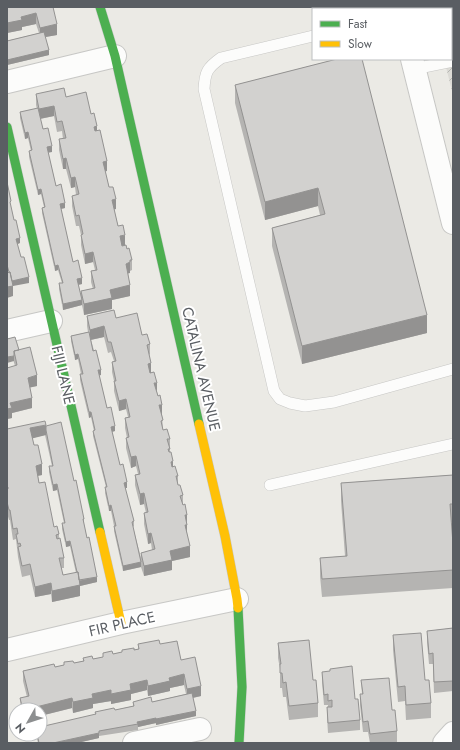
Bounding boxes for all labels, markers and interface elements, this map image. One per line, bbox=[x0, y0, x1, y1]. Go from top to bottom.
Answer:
legend bbox=[312, 8, 452, 60]
text: Fast bbox=[348, 15, 367, 33]
text: Slow bbox=[348, 35, 373, 53]
street label: CATALINA AVENUE bbox=[176, 305, 226, 433]
street label: FIJI LANE bbox=[46, 343, 80, 407]
street label: FIR PLACE bbox=[87, 606, 157, 642]
north arrow bbox=[8, 702, 48, 742]
text: N bbox=[11, 720, 29, 737]

